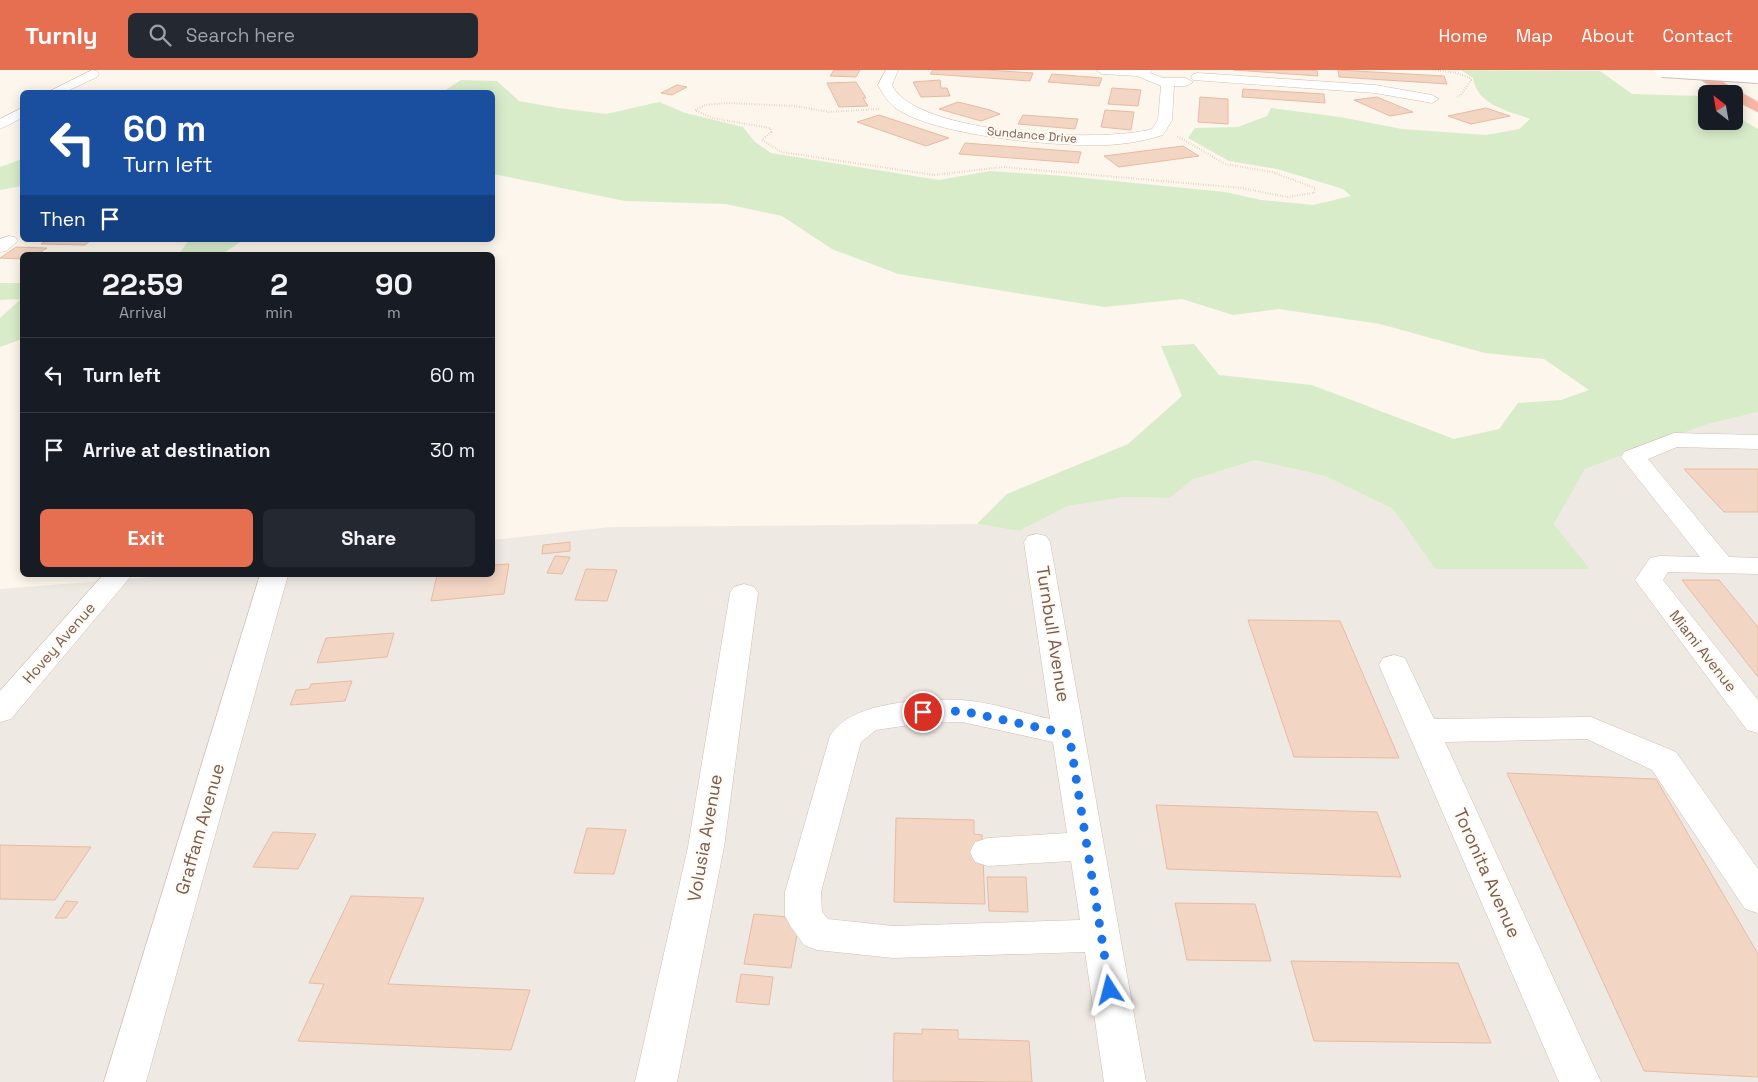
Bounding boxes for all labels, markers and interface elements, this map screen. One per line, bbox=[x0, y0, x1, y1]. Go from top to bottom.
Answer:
search box bbox=[128, 13, 478, 58]
text: Turnly bbox=[25, 20, 98, 51]
icon: search bbox=[146, 21, 174, 49]
text: Search here bbox=[186, 23, 295, 48]
text: Home bbox=[1439, 24, 1488, 47]
text: Map bbox=[1516, 24, 1553, 47]
text: About bbox=[1581, 24, 1635, 47]
text: Contact bbox=[1663, 24, 1733, 47]
north arrow bbox=[1698, 85, 1742, 130]
map controls bbox=[1698, 85, 1743, 130]
text: 60 m bbox=[123, 107, 206, 151]
icon: left bbox=[40, 110, 105, 175]
street label: Sundance Drive bbox=[986, 123, 1078, 147]
text: Turn left bbox=[123, 150, 213, 178]
icon: arrive bbox=[96, 205, 124, 233]
text: Then bbox=[40, 207, 86, 232]
text: 22:59 bbox=[102, 265, 183, 304]
text: 2 bbox=[270, 265, 288, 304]
text: 90 bbox=[375, 265, 413, 304]
text: Arrival bbox=[119, 302, 166, 323]
text: min bbox=[265, 302, 293, 323]
text: m bbox=[387, 302, 401, 323]
icon: left bbox=[40, 361, 68, 389]
text: Turn left bbox=[83, 363, 161, 388]
text: 60 m bbox=[430, 363, 475, 388]
icon: arrive bbox=[40, 436, 68, 464]
text: Arrive at destination bbox=[83, 438, 271, 463]
text: 30 m bbox=[430, 438, 475, 463]
button: Exit bbox=[40, 509, 253, 567]
button: Share bbox=[263, 509, 475, 567]
street label: Turnbull Avenue bbox=[1031, 564, 1076, 704]
street label: Hovey Avenue bbox=[18, 598, 99, 687]
street label: Miami Avenue bbox=[1666, 606, 1741, 695]
pin bbox=[902, 691, 944, 733]
icon: arrive bbox=[909, 698, 937, 726]
street label: Graffam Avenue bbox=[170, 761, 229, 897]
street label: Volusia Avenue bbox=[682, 772, 727, 904]
street label: Toronita Avenue bbox=[1449, 804, 1526, 941]
position arrow bbox=[1083, 963, 1135, 1015]

